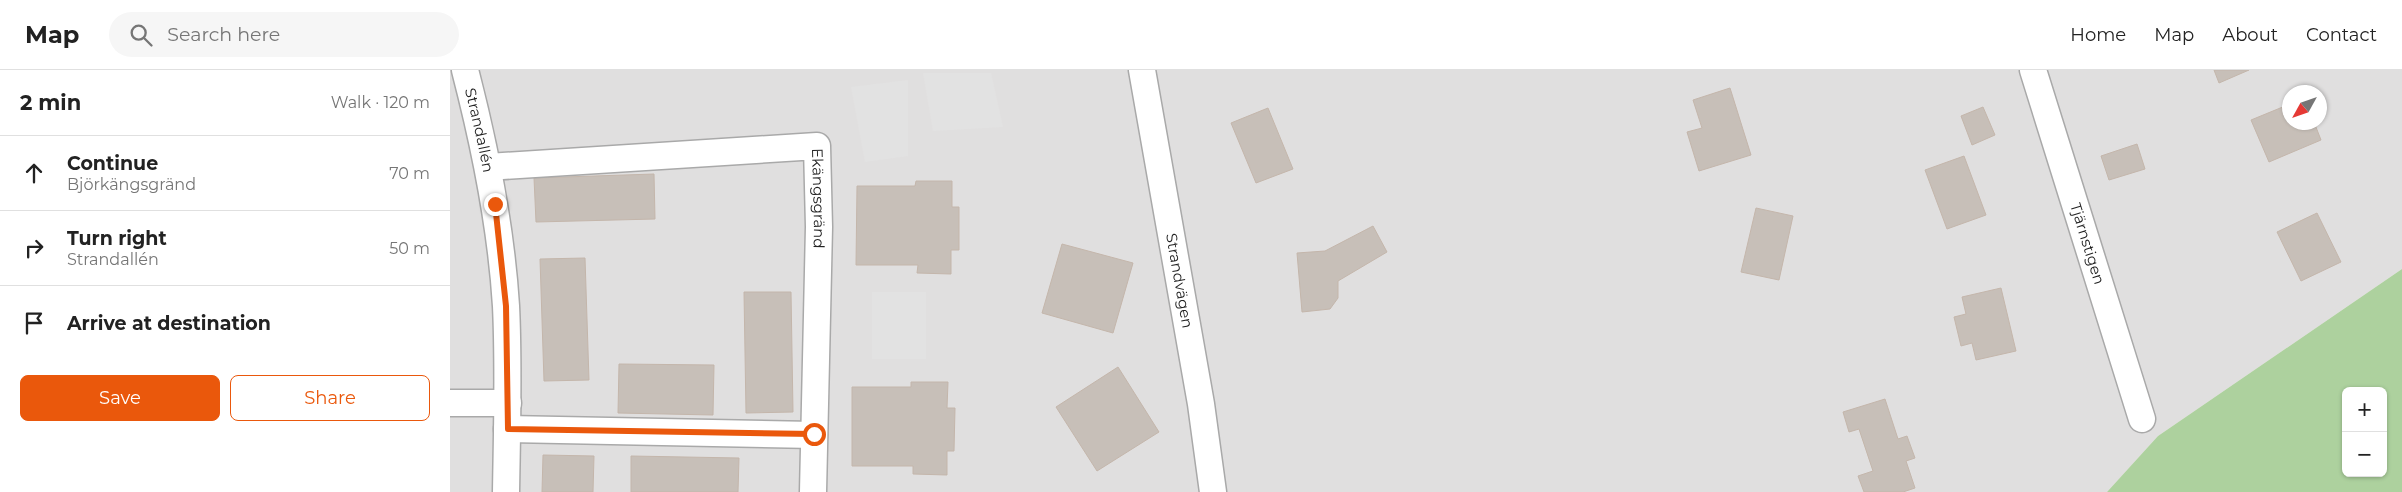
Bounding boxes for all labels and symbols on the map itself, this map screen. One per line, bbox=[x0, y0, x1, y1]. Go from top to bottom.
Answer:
north arrow bbox=[2282, 85, 2327, 130]
street label: Strandallén bbox=[461, 86, 498, 174]
street label: Ekängsgränd bbox=[808, 148, 829, 249]
route end bbox=[484, 193, 507, 216]
street label: Tjärnstigen bbox=[2066, 200, 2109, 287]
street label: Strandvägen bbox=[1162, 232, 1197, 330]
route start bbox=[803, 423, 826, 446]

